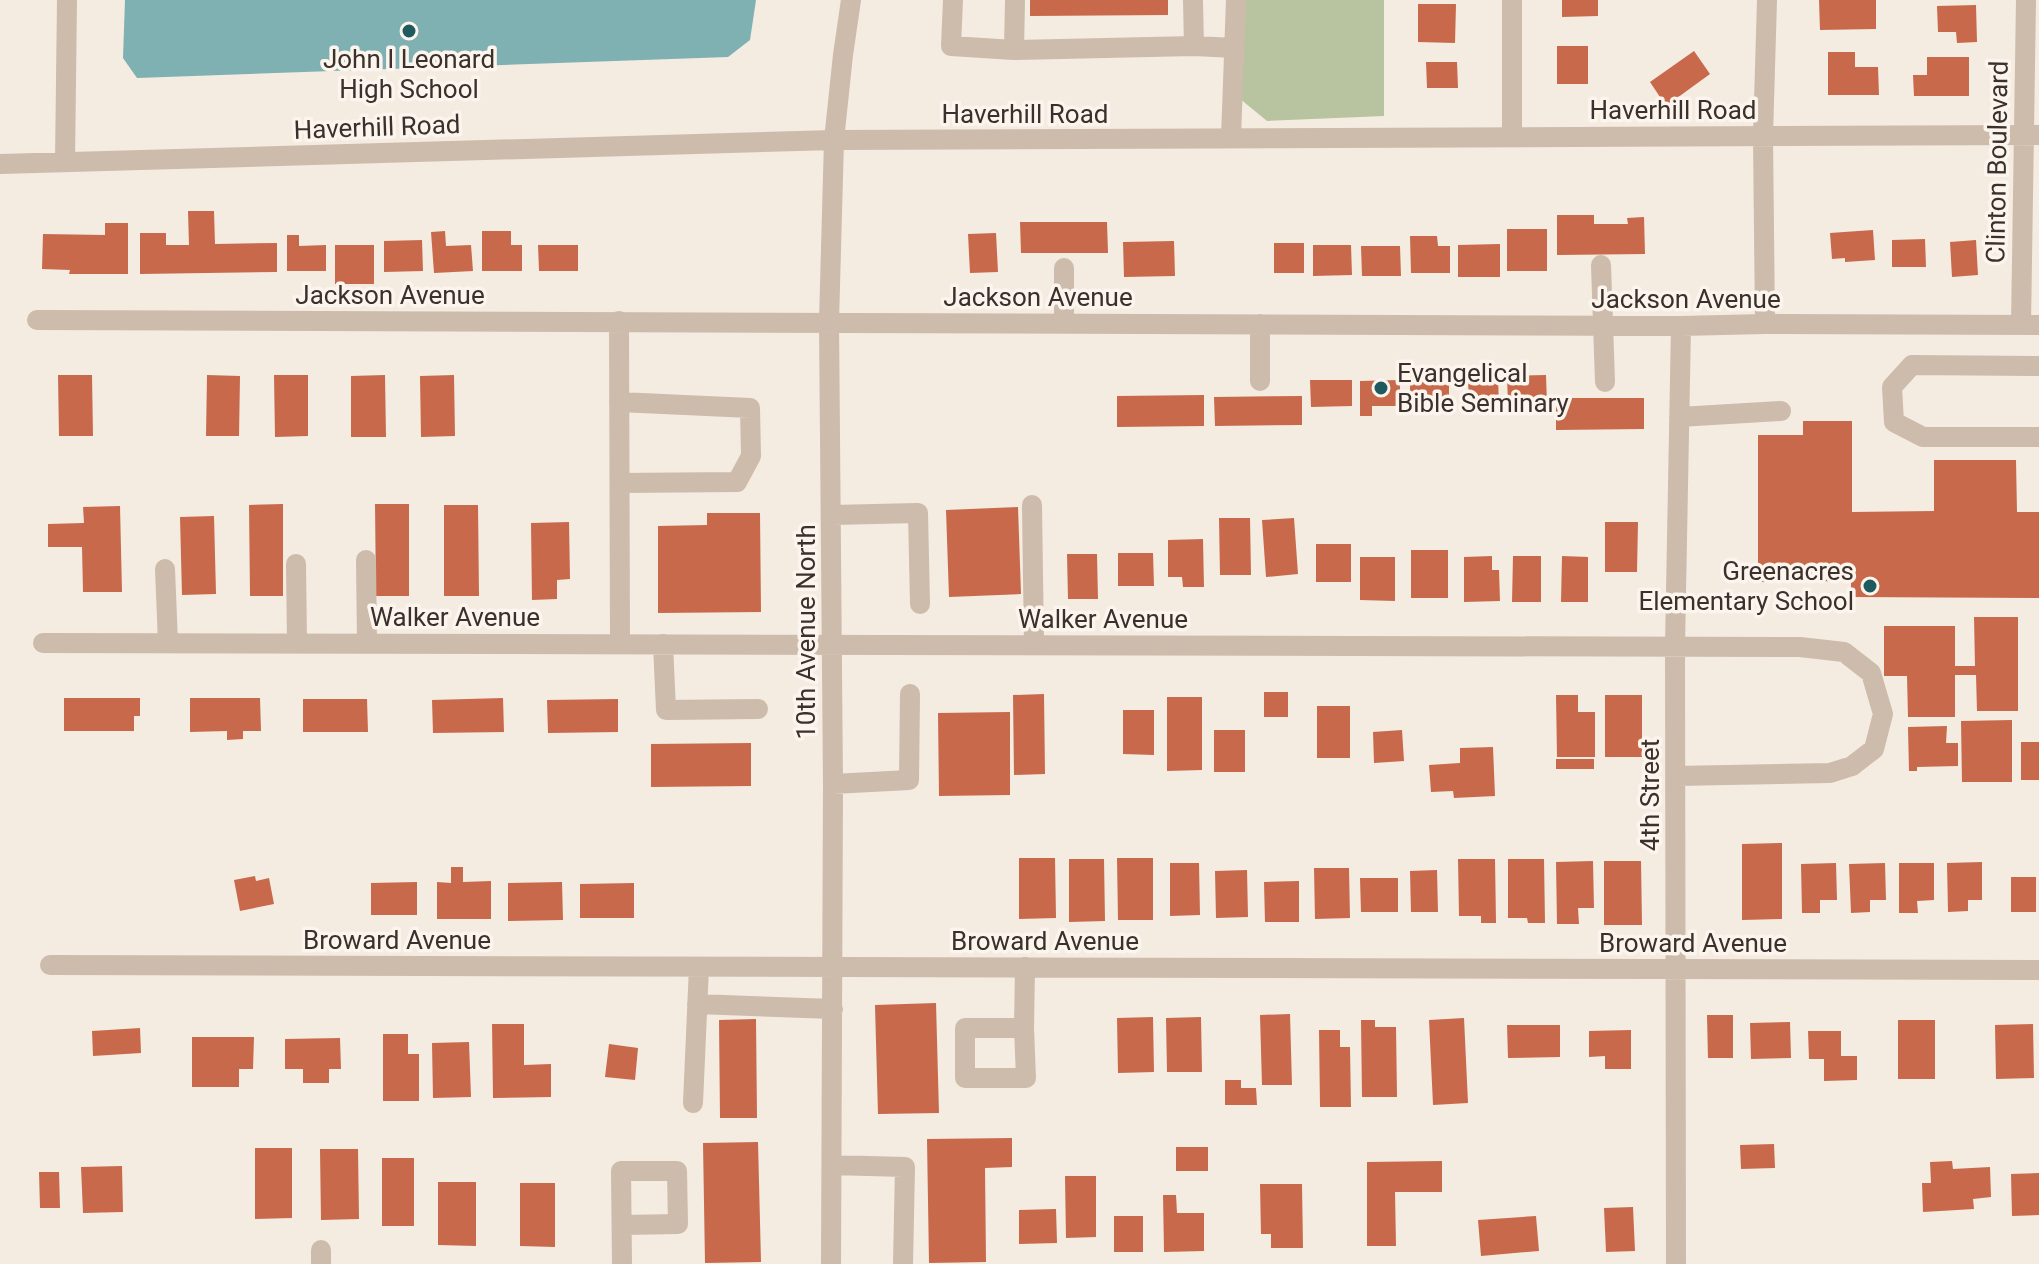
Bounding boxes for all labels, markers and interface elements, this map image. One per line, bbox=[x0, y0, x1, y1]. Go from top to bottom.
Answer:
marker: John I Leonard High School bbox=[400, 22, 418, 40]
place label: John I Leonard High School bbox=[323, 44, 495, 104]
street label: Clinton Boulevard bbox=[1980, 60, 2014, 264]
street label: Haverhill Road bbox=[1590, 95, 1756, 125]
street label: Haverhill Road bbox=[942, 99, 1108, 129]
street label: Haverhill Road bbox=[293, 109, 461, 145]
street label: Jackson Avenue bbox=[295, 280, 485, 310]
street label: Jackson Avenue bbox=[943, 282, 1133, 312]
street label: Jackson Avenue bbox=[1591, 284, 1781, 314]
place label: Evangelical Bible Seminary bbox=[1397, 358, 1569, 418]
marker: Evangelical Bible Seminary bbox=[1372, 379, 1390, 397]
street label: 10th Avenue North bbox=[791, 524, 821, 740]
place label: Greenacres Elementary School bbox=[1638, 556, 1854, 616]
marker: Greenacres Elementary School bbox=[1861, 577, 1879, 595]
street label: Walker Avenue bbox=[370, 602, 540, 632]
street label: Walker Avenue bbox=[1018, 604, 1188, 634]
street label: 4th Street bbox=[1635, 739, 1665, 851]
street label: Broward Avenue bbox=[303, 925, 491, 955]
street label: Broward Avenue bbox=[951, 926, 1139, 956]
street label: Broward Avenue bbox=[1599, 928, 1787, 958]

